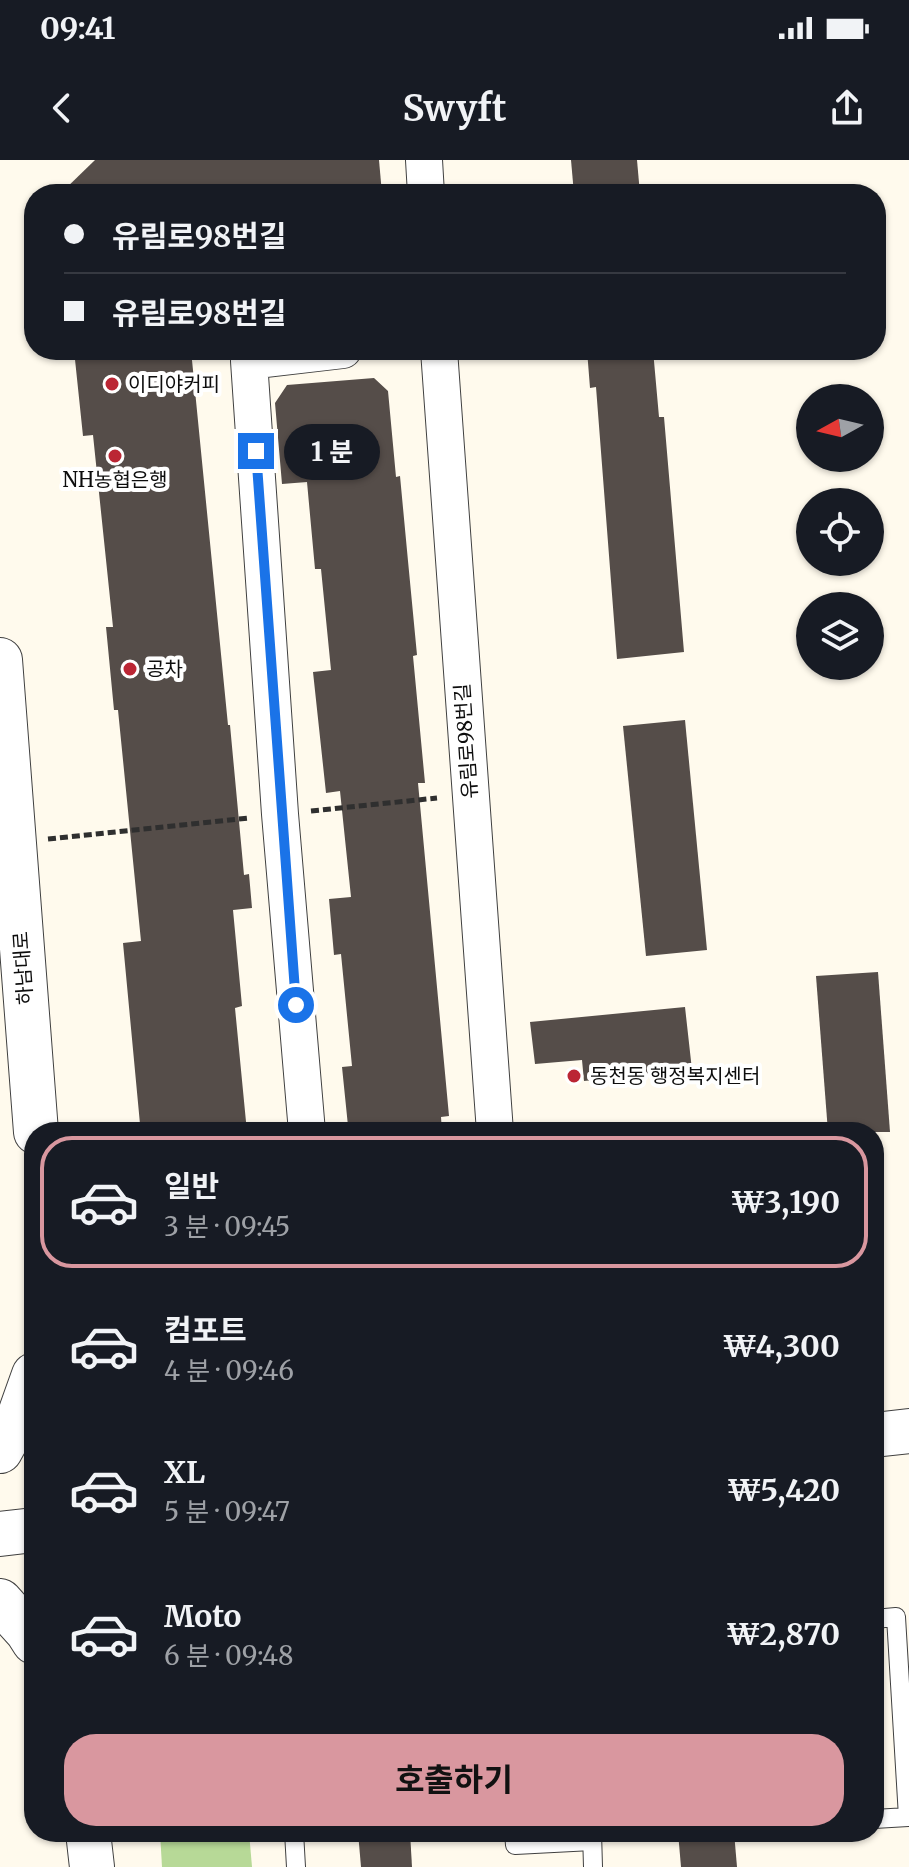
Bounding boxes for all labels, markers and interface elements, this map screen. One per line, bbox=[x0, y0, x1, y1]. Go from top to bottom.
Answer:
text: 09:41 bbox=[40, 9, 115, 47]
icon: back bbox=[40, 86, 84, 130]
text: Swyft bbox=[402, 86, 507, 131]
icon: share bbox=[825, 86, 869, 130]
text: 유림로98번길 bbox=[112, 217, 287, 255]
text: 유림로98번길 bbox=[112, 294, 287, 332]
place label: 이디야커피 bbox=[128, 371, 220, 396]
marker: 이디야커피 bbox=[103, 375, 121, 393]
north arrow bbox=[796, 384, 884, 472]
map controls bbox=[796, 384, 884, 680]
callout: 1 분 bbox=[284, 423, 380, 479]
route end bbox=[238, 433, 274, 469]
text: 1 분 bbox=[311, 435, 353, 468]
marker: NH농협은행 bbox=[106, 447, 124, 465]
place label: NH농협은행 bbox=[62, 467, 168, 492]
button: locate bbox=[796, 488, 884, 576]
button: layers bbox=[796, 592, 884, 680]
place label: 공차 bbox=[146, 656, 183, 681]
marker: 공차 bbox=[121, 660, 139, 678]
street label: 유림로98번길 bbox=[449, 682, 482, 800]
street label: 하남대로 bbox=[7, 930, 38, 1006]
route start bbox=[278, 987, 314, 1023]
place label: 동천동 행정복지센터 bbox=[590, 1063, 760, 1088]
marker: 동천동 행정복지센터 bbox=[565, 1067, 583, 1085]
icon: car bbox=[68, 1166, 140, 1238]
text: 일반 bbox=[164, 1167, 219, 1205]
text: ₩3,190 bbox=[731, 1183, 840, 1221]
text: 3 분 · 09:45 bbox=[164, 1210, 290, 1243]
icon: car bbox=[68, 1310, 140, 1382]
text: 컴포트 bbox=[164, 1311, 247, 1349]
text: ₩4,300 bbox=[723, 1327, 840, 1365]
text: 4 분 · 09:46 bbox=[164, 1354, 294, 1387]
text: XL bbox=[164, 1453, 205, 1491]
icon: car bbox=[68, 1454, 140, 1526]
text: ₩5,420 bbox=[727, 1471, 840, 1509]
text: 5 분 · 09:47 bbox=[164, 1495, 290, 1528]
text: Moto bbox=[164, 1597, 242, 1635]
icon: car bbox=[68, 1598, 140, 1670]
text: ₩2,870 bbox=[726, 1615, 840, 1653]
text: 6 분 · 09:48 bbox=[164, 1639, 294, 1672]
button: 호출하기 bbox=[64, 1734, 844, 1826]

